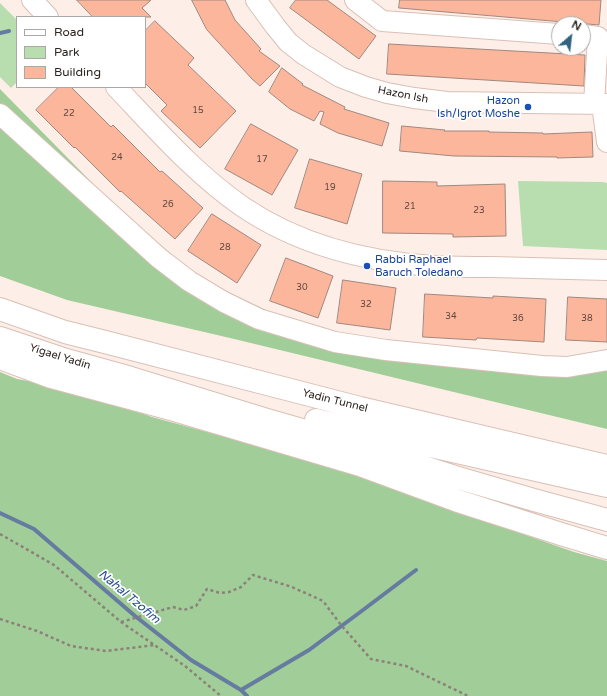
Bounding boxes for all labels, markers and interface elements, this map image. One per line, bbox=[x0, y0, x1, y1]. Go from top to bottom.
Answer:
legend bbox=[16, 16, 146, 88]
north arrow bbox=[551, 16, 591, 56]
text: N bbox=[569, 18, 583, 34]
text: Road bbox=[54, 25, 84, 39]
text: Park bbox=[54, 45, 80, 59]
text: Building bbox=[54, 65, 101, 79]
street label: Hazon Ish bbox=[377, 84, 429, 106]
place label: Hazon Ish/Igrot Moshe bbox=[437, 94, 520, 120]
marker: Hazon Ish/Igrot Moshe bbox=[523, 102, 533, 112]
house number: 15 bbox=[192, 106, 204, 116]
house number: 22 bbox=[63, 109, 75, 119]
house number: 24 bbox=[111, 153, 123, 163]
house number: 17 bbox=[256, 155, 268, 165]
house number: 19 bbox=[324, 183, 336, 193]
house number: 26 bbox=[162, 200, 174, 210]
house number: 21 bbox=[404, 202, 416, 212]
house number: 23 bbox=[473, 206, 485, 216]
house number: 28 bbox=[219, 243, 231, 253]
place label: Rabbi Raphael Baruch Toledano bbox=[375, 253, 463, 279]
marker: Rabbi Raphael Baruch Toledano bbox=[362, 261, 372, 271]
house number: 30 bbox=[296, 283, 308, 293]
house number: 32 bbox=[360, 300, 372, 310]
house number: 34 bbox=[445, 312, 457, 322]
house number: 36 bbox=[512, 314, 524, 324]
house number: 38 bbox=[581, 314, 593, 324]
street label: Yigael Yadin bbox=[28, 341, 92, 373]
street label: Yadin Tunnel bbox=[301, 387, 369, 415]
water label: Nahal Tzofim bbox=[95, 567, 163, 627]

